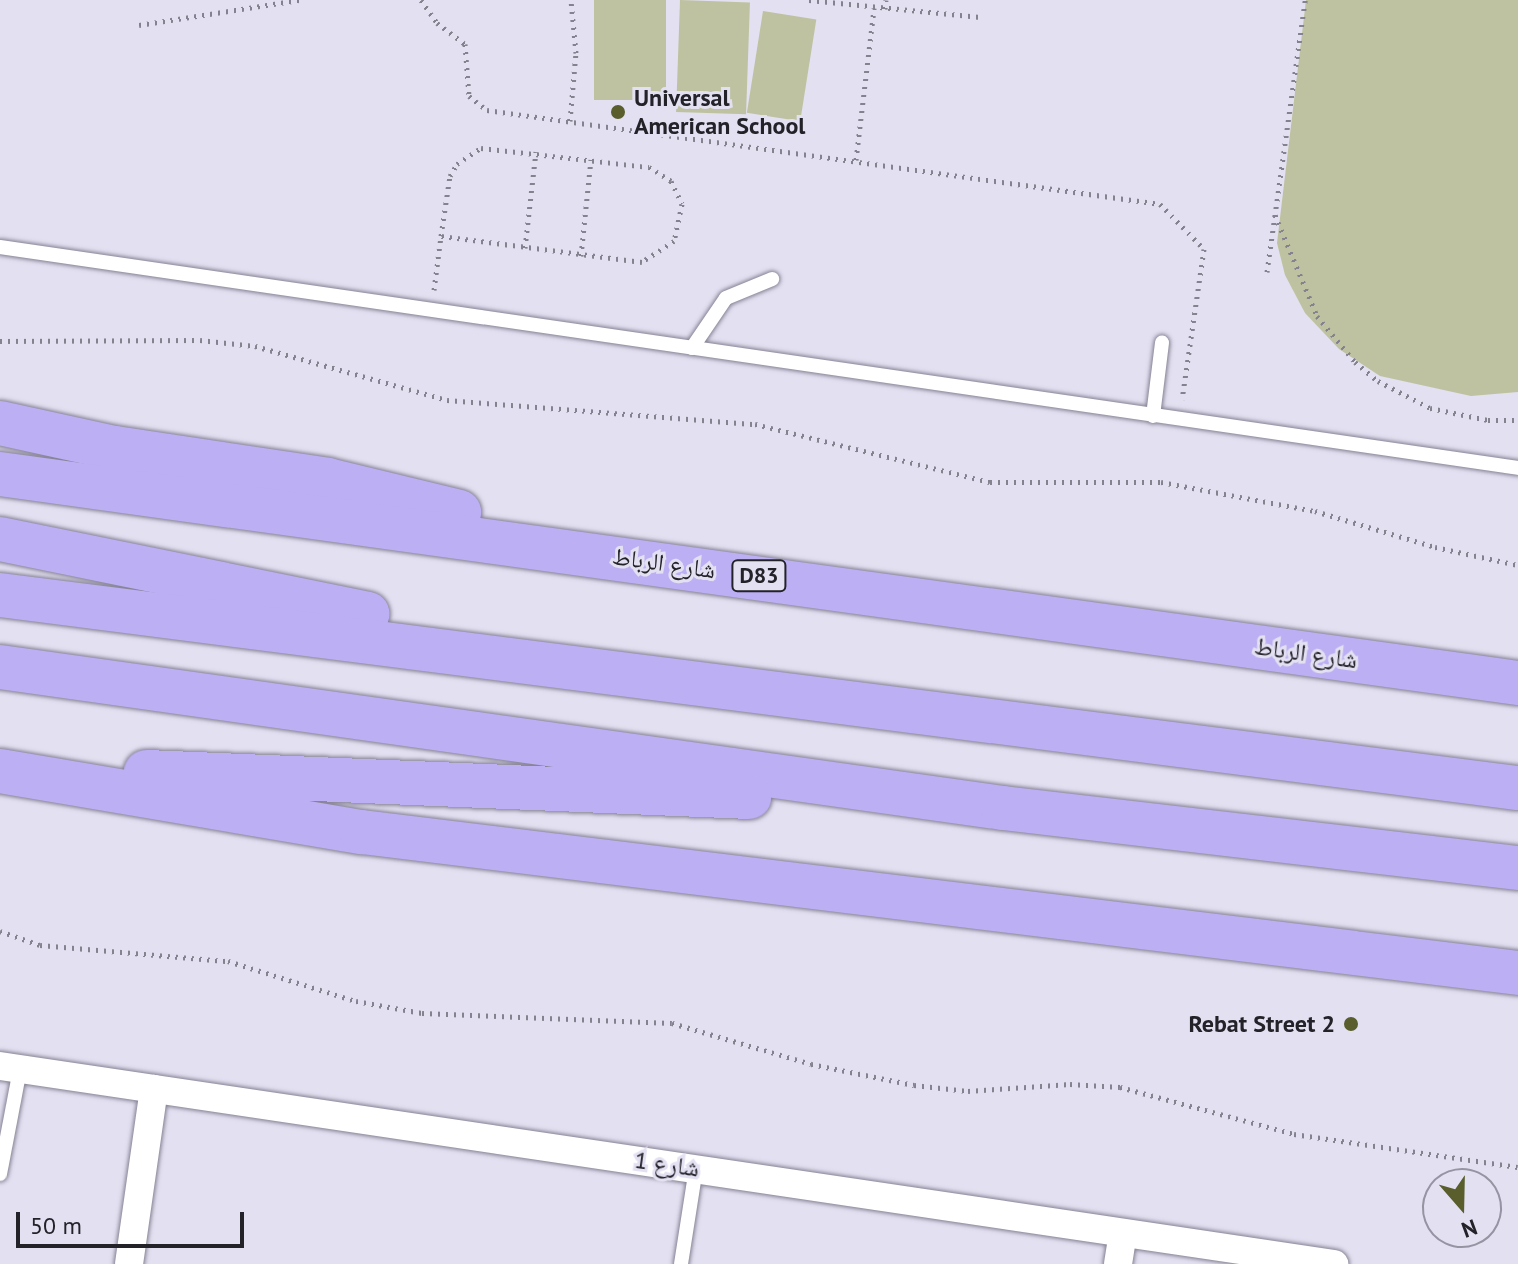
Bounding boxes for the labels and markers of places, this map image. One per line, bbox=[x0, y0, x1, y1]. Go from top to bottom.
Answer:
place label: Universal American School bbox=[634, 84, 805, 140]
marker: Universal American School bbox=[609, 103, 627, 121]
place label: Rebat Street 2 bbox=[1188, 1010, 1335, 1038]
marker: Rebat Street 2 bbox=[1342, 1015, 1360, 1033]

